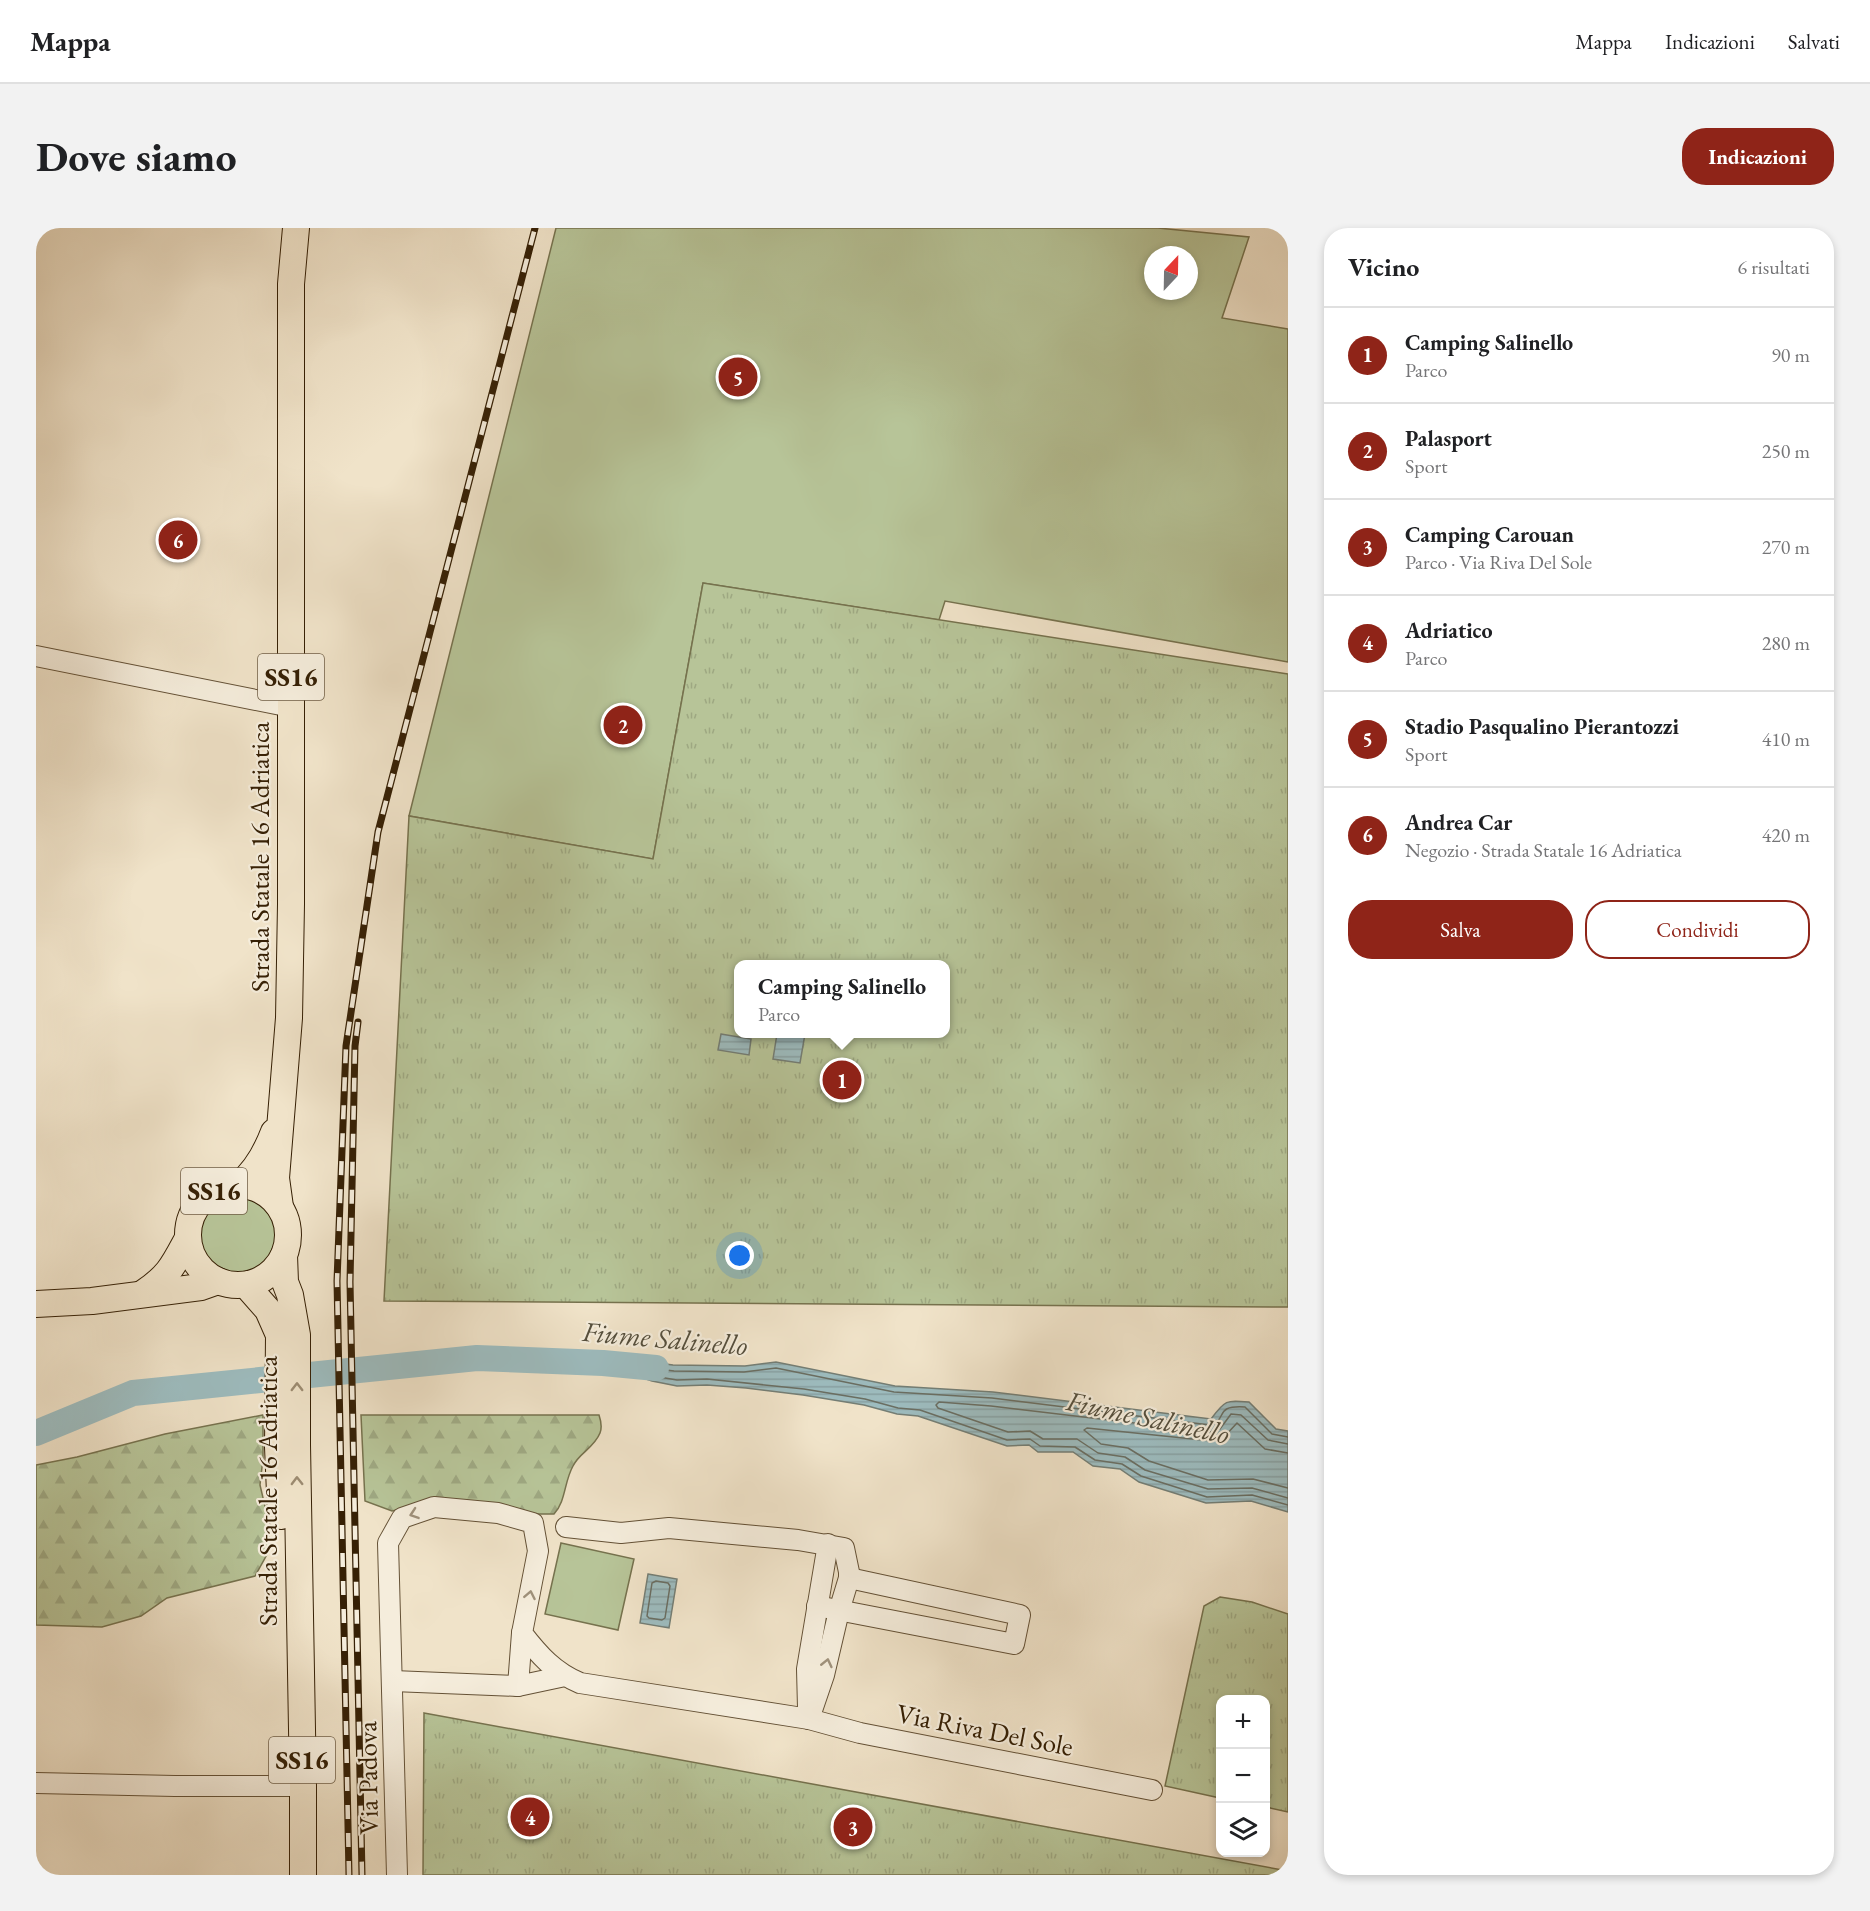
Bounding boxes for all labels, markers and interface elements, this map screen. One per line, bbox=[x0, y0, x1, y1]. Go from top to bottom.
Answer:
text: Mappa bbox=[30, 23, 110, 59]
text: Mappa bbox=[1575, 28, 1632, 55]
text: Indicazioni bbox=[1665, 28, 1755, 55]
text: Salvati bbox=[1788, 28, 1840, 55]
button: Indicazioni bbox=[1682, 128, 1834, 185]
text: Dove siamo bbox=[36, 129, 237, 184]
north arrow bbox=[1144, 246, 1198, 300]
text: Vicino bbox=[1348, 250, 1419, 284]
text: 6 risultati bbox=[1738, 254, 1810, 280]
text: Camping Salinello bbox=[1405, 328, 1573, 357]
text: 1 bbox=[1362, 342, 1373, 368]
text: 90 m bbox=[1771, 342, 1810, 368]
pin: 5 bbox=[718, 354, 758, 400]
text: Parco bbox=[1405, 357, 1447, 383]
text: Palasport bbox=[1405, 424, 1492, 453]
text: 2 bbox=[1362, 438, 1373, 464]
text: 250 m bbox=[1762, 438, 1810, 464]
text: Sport bbox=[1405, 453, 1448, 479]
pin: 6 bbox=[158, 518, 198, 562]
text: Camping Carouan bbox=[1405, 520, 1574, 549]
text: 3 bbox=[1362, 534, 1373, 560]
text: 270 m bbox=[1762, 534, 1810, 560]
text: Parco · Via Riva Del Sole bbox=[1405, 549, 1592, 575]
text: Adriatico bbox=[1405, 616, 1493, 645]
text: 4 bbox=[1362, 630, 1373, 656]
text: 280 m bbox=[1762, 630, 1810, 656]
text: Parco bbox=[1405, 645, 1447, 671]
road number: SS16 bbox=[258, 654, 324, 700]
pin: 2 bbox=[604, 702, 642, 748]
text: Stadio Pasqualino Pierantozzi bbox=[1405, 712, 1679, 741]
street label: Strada Statale 16 Adriatica bbox=[242, 721, 277, 992]
text: 5 bbox=[1362, 726, 1373, 752]
text: 410 m bbox=[1762, 726, 1810, 752]
text: Sport bbox=[1405, 741, 1448, 767]
text: Andrea Car bbox=[1405, 808, 1512, 837]
text: 6 bbox=[1362, 822, 1373, 848]
text: 420 m bbox=[1762, 822, 1810, 848]
text: Negozio · Strada Statale 16 Adriatica bbox=[1405, 837, 1682, 863]
button: Salva bbox=[1348, 900, 1573, 959]
button: Condividi bbox=[1585, 900, 1810, 959]
popup bbox=[734, 960, 950, 1038]
text: Camping Salinello bbox=[758, 972, 926, 1001]
text: Parco bbox=[758, 1001, 800, 1027]
pin: 1 bbox=[822, 1058, 862, 1102]
road number: SS16 bbox=[181, 1168, 247, 1214]
your location bbox=[725, 1241, 754, 1270]
water label: Fiume Salinello bbox=[580, 1313, 749, 1363]
street label: Strada Statale 16 Adriatica bbox=[250, 1355, 285, 1626]
one-way arrow bbox=[291, 1382, 303, 1391]
water label: Fiume Salinello bbox=[1062, 1382, 1233, 1452]
one-way arrow bbox=[291, 1476, 304, 1485]
one-way arrow bbox=[409, 1506, 420, 1519]
one-way arrow bbox=[523, 1590, 536, 1600]
one-way arrow bbox=[820, 1659, 833, 1669]
street label: Via Riva Del Sole bbox=[894, 1695, 1076, 1764]
map controls bbox=[1216, 1695, 1270, 1857]
button: + bbox=[1216, 1695, 1270, 1749]
street label: Via Padova bbox=[349, 1721, 386, 1835]
road number: SS16 bbox=[269, 1737, 335, 1783]
button: − bbox=[1216, 1749, 1270, 1803]
pin: 4 bbox=[510, 1794, 550, 1840]
button: layers bbox=[1216, 1803, 1270, 1857]
pin: 3 bbox=[834, 1804, 872, 1850]

